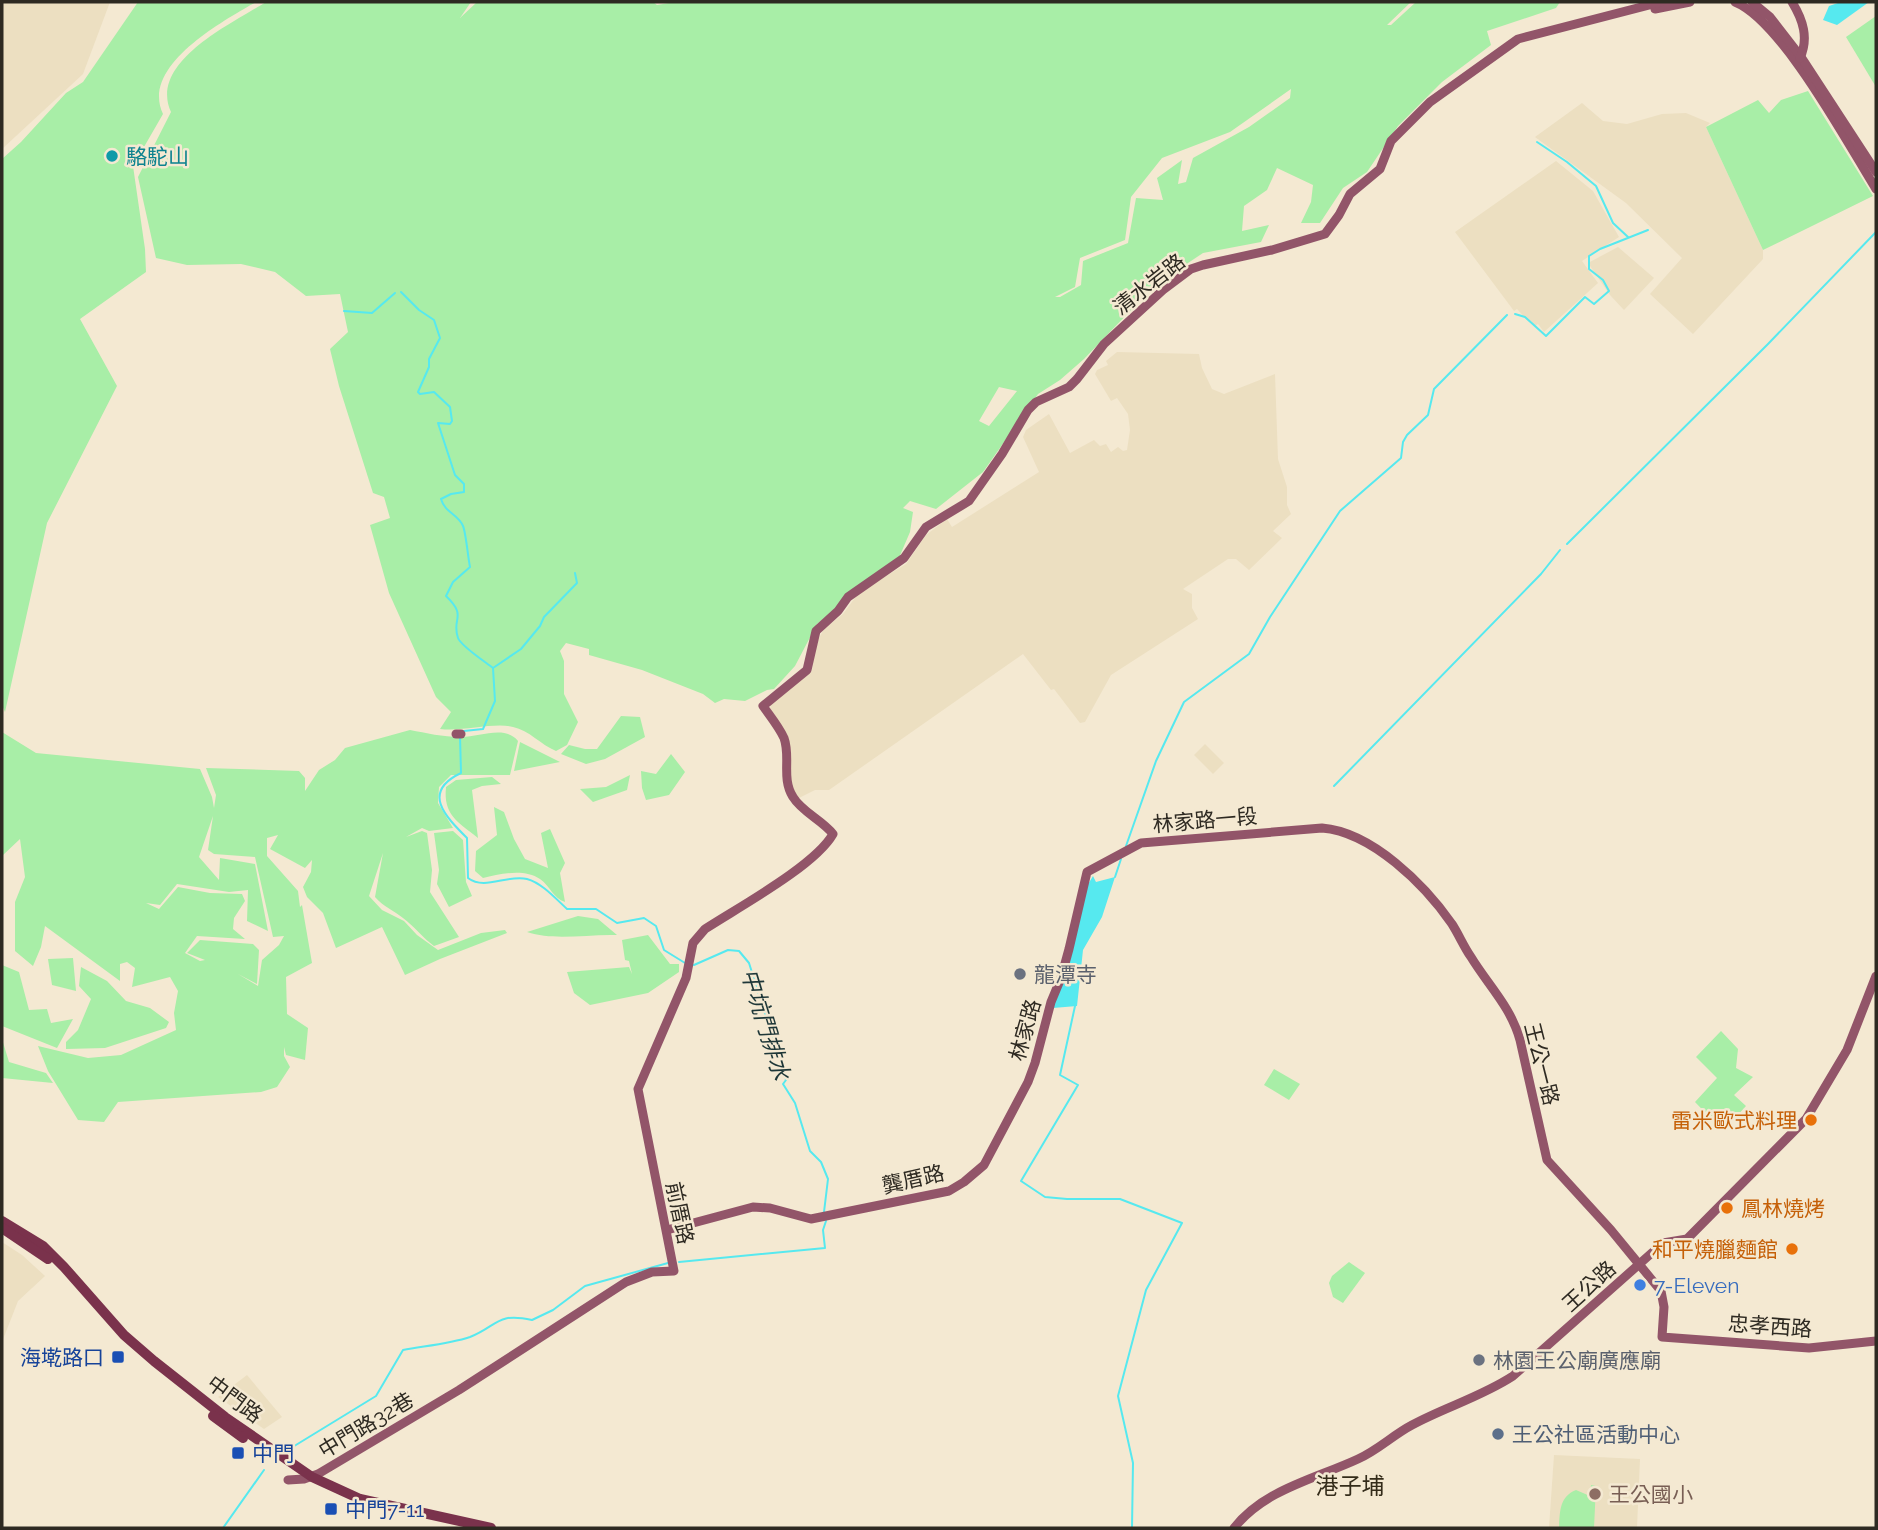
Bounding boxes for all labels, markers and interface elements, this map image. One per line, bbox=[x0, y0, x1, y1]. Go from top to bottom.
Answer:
place label: 駱駝山 bbox=[126, 144, 189, 169]
marker: 駱駝山 bbox=[104, 148, 120, 164]
street label: 清水岩路 bbox=[1108, 248, 1190, 320]
street label: 林家路一段 bbox=[1152, 803, 1258, 837]
place label: 龍潭寺 bbox=[1034, 962, 1097, 987]
water label: 中坑門排水 bbox=[736, 965, 796, 1084]
marker: 龍潭寺 bbox=[1012, 966, 1028, 982]
street label: 林家路 bbox=[1004, 996, 1046, 1064]
street label: 王公一路 bbox=[1520, 1020, 1564, 1108]
place label: 雷米歐式料理 bbox=[1671, 1108, 1797, 1133]
marker: 雷米歐式料理 bbox=[1803, 1112, 1819, 1128]
street label: 龔厝路 bbox=[879, 1160, 947, 1198]
street label: 前厝路 bbox=[661, 1180, 699, 1246]
place label: 鳳林燒烤 bbox=[1741, 1196, 1825, 1221]
marker: 鳳林燒烤 bbox=[1719, 1200, 1735, 1216]
place label: 和平燒臘麵館 bbox=[1652, 1237, 1778, 1262]
marker: 和平燒臘麵館 bbox=[1784, 1241, 1800, 1257]
street label: 王公路 bbox=[1557, 1256, 1621, 1316]
place label: 7-Eleven bbox=[1654, 1273, 1739, 1298]
marker: 7-Eleven bbox=[1632, 1277, 1648, 1293]
street label: 忠孝西路 bbox=[1727, 1311, 1813, 1341]
place label: 海墘路口 bbox=[20, 1345, 104, 1370]
place label: 林園王公廟廣應廟 bbox=[1493, 1348, 1661, 1373]
marker: 海墘路口 bbox=[110, 1349, 126, 1365]
marker: 林園王公廟廣應廟 bbox=[1471, 1352, 1487, 1368]
street label: 中門路 bbox=[202, 1370, 268, 1428]
street label: 中門路32巷 bbox=[314, 1387, 418, 1463]
place label: 王公社區活動中心 bbox=[1512, 1422, 1680, 1447]
marker: 王公社區活動中心 bbox=[1490, 1426, 1506, 1442]
place label: 中門 bbox=[252, 1441, 294, 1466]
marker: 中門 bbox=[230, 1445, 246, 1461]
district label: 港子埔 bbox=[1316, 1472, 1385, 1499]
place label: 王公國小 bbox=[1609, 1482, 1693, 1507]
marker: 王公國小 bbox=[1587, 1486, 1603, 1502]
place label: 中門7-11 bbox=[345, 1497, 424, 1522]
marker: 中門7-11 bbox=[323, 1501, 339, 1517]

